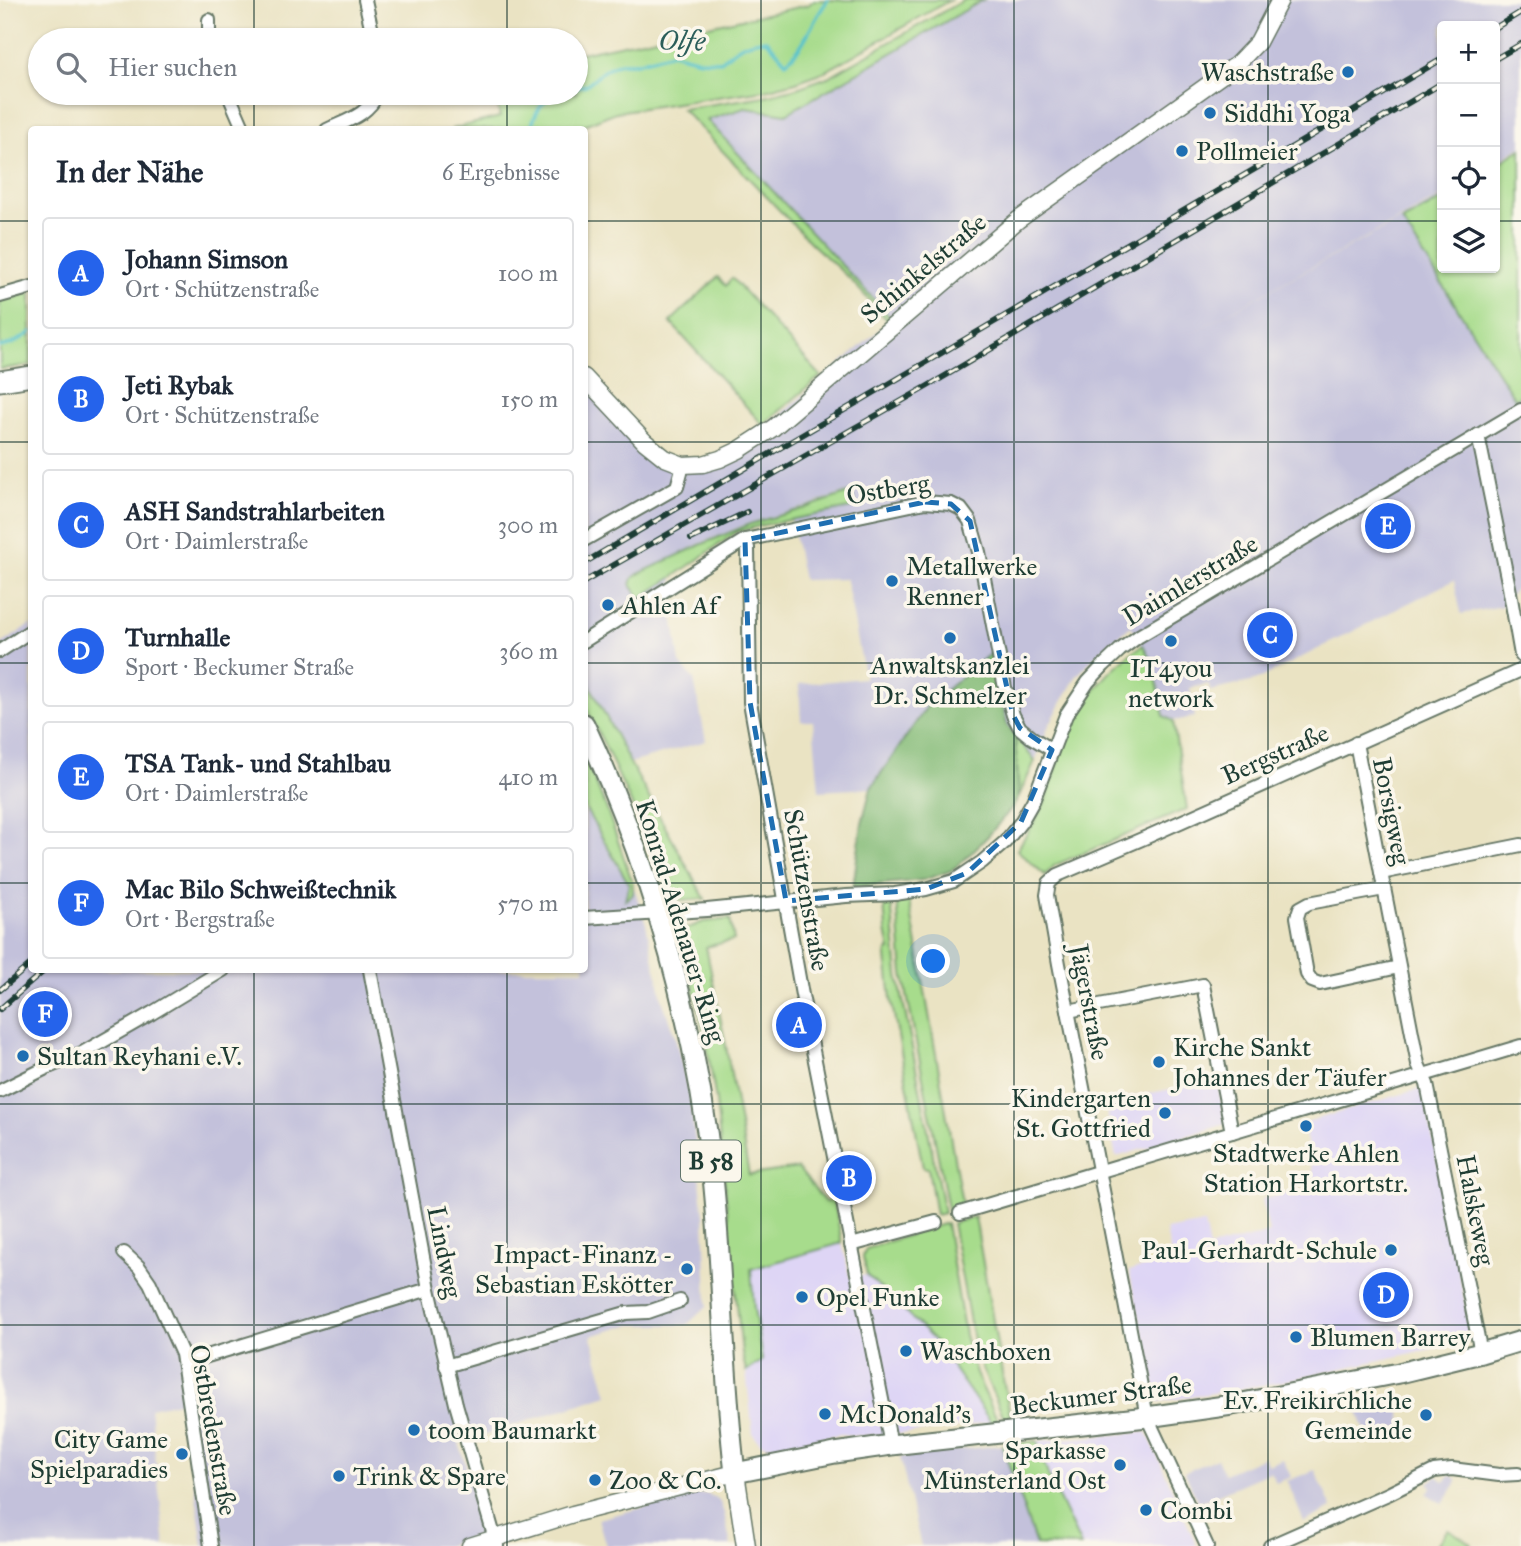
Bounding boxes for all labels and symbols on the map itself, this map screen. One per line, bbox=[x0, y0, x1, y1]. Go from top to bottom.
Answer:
water label: Olfe bbox=[658, 22, 706, 59]
place label: Waschstraße bbox=[1201, 56, 1334, 88]
marker: Waschstraße bbox=[1340, 64, 1356, 80]
place label: Siddhi Yoga bbox=[1224, 97, 1350, 129]
marker: Siddhi Yoga bbox=[1202, 105, 1218, 121]
place label: Pollmeier bbox=[1196, 135, 1298, 167]
marker: Pollmeier bbox=[1174, 143, 1190, 159]
street label: Schinkelstraße bbox=[853, 206, 993, 330]
street label: Ostberg bbox=[844, 467, 933, 511]
pin: E bbox=[1365, 500, 1411, 552]
street label: Daimlerstraße bbox=[1117, 527, 1263, 633]
place label: Metallwerke Renner bbox=[906, 550, 1037, 612]
marker: Metallwerke Renner bbox=[884, 573, 900, 589]
place label: Ahlen Af bbox=[621, 589, 722, 621]
marker: Ahlen Af bbox=[600, 597, 616, 613]
pin: C bbox=[1247, 609, 1293, 661]
marker: Anwaltskanzlei Dr. Schmelzer bbox=[942, 630, 958, 646]
marker: IT4you network bbox=[1163, 633, 1179, 649]
place label: Anwaltskanzlei Dr. Schmelzer bbox=[870, 649, 1029, 711]
place label: IT4you network bbox=[1128, 652, 1215, 714]
street label: Bergstraße bbox=[1217, 716, 1334, 792]
street label: Borsigweg bbox=[1366, 754, 1418, 868]
street label: Konrad-Adenauer-Ring bbox=[629, 795, 734, 1047]
street label: Schützenstraße bbox=[777, 807, 837, 974]
street label: Jägerstraße bbox=[1063, 938, 1117, 1063]
your location bbox=[916, 944, 950, 978]
pin: F bbox=[22, 988, 68, 1040]
pin: A bbox=[776, 999, 822, 1051]
place label: Kirche Sankt Johannes der Täufer bbox=[1170, 1031, 1387, 1093]
place label: Sultan Reyhani e.V. bbox=[37, 1040, 242, 1072]
marker: Sultan Reyhani e.V. bbox=[15, 1048, 31, 1064]
marker: Kirche Sankt Johannes der Täufer bbox=[1151, 1054, 1167, 1070]
place label: Kindergarten St. Gottfried bbox=[1011, 1082, 1151, 1144]
marker: Kindergarten St. Gottfried bbox=[1157, 1105, 1173, 1121]
marker: Stadtwerke Ahlen Station Harkortstr. bbox=[1298, 1118, 1314, 1134]
place label: Stadtwerke Ahlen Station Harkortstr. bbox=[1204, 1137, 1408, 1199]
road number: B 58 bbox=[681, 1140, 741, 1182]
pin: B bbox=[826, 1152, 872, 1204]
street label: Halskeweg bbox=[1450, 1152, 1503, 1269]
street label: Lindweg bbox=[420, 1203, 470, 1302]
place label: Paul-Gerhardt-Schule bbox=[1141, 1234, 1377, 1266]
place label: Impact-Finanz - Sebastian Eskötter bbox=[475, 1238, 673, 1300]
marker: Paul-Gerhardt-Schule bbox=[1383, 1242, 1399, 1258]
marker: Impact-Finanz - Sebastian Eskötter bbox=[679, 1261, 695, 1277]
pin: D bbox=[1363, 1269, 1409, 1321]
place label: Opel Funke bbox=[816, 1281, 940, 1313]
marker: Opel Funke bbox=[794, 1289, 810, 1305]
place label: Blumen Barrey bbox=[1310, 1321, 1471, 1353]
marker: Blumen Barrey bbox=[1288, 1329, 1304, 1345]
place label: Waschboxen bbox=[920, 1335, 1051, 1367]
street label: Ostbredenstraße bbox=[183, 1342, 245, 1518]
marker: Waschboxen bbox=[898, 1343, 914, 1359]
street label: Beckumer Straße bbox=[1009, 1368, 1193, 1422]
place label: Ev. Freikirchliche Gemeinde bbox=[1223, 1384, 1412, 1446]
place label: McDonald's bbox=[839, 1398, 971, 1430]
marker: McDonald's bbox=[817, 1406, 833, 1422]
marker: Ev. Freikirchliche Gemeinde bbox=[1418, 1407, 1434, 1423]
place label: toom Baumarkt bbox=[428, 1414, 597, 1446]
marker: toom Baumarkt bbox=[406, 1422, 422, 1438]
place label: City Game Spielparadies bbox=[30, 1423, 168, 1485]
place label: Sparkasse Münsterland Ost bbox=[923, 1434, 1106, 1496]
marker: City Game Spielparadies bbox=[174, 1446, 190, 1462]
marker: Sparkasse Münsterland Ost bbox=[1112, 1457, 1128, 1473]
place label: Trink & Spare bbox=[353, 1460, 506, 1492]
place label: Zoo & Co. bbox=[609, 1464, 722, 1496]
marker: Trink & Spare bbox=[331, 1468, 347, 1484]
marker: Zoo & Co. bbox=[587, 1472, 603, 1488]
place label: Combi bbox=[1160, 1494, 1232, 1526]
marker: Combi bbox=[1138, 1502, 1154, 1518]

